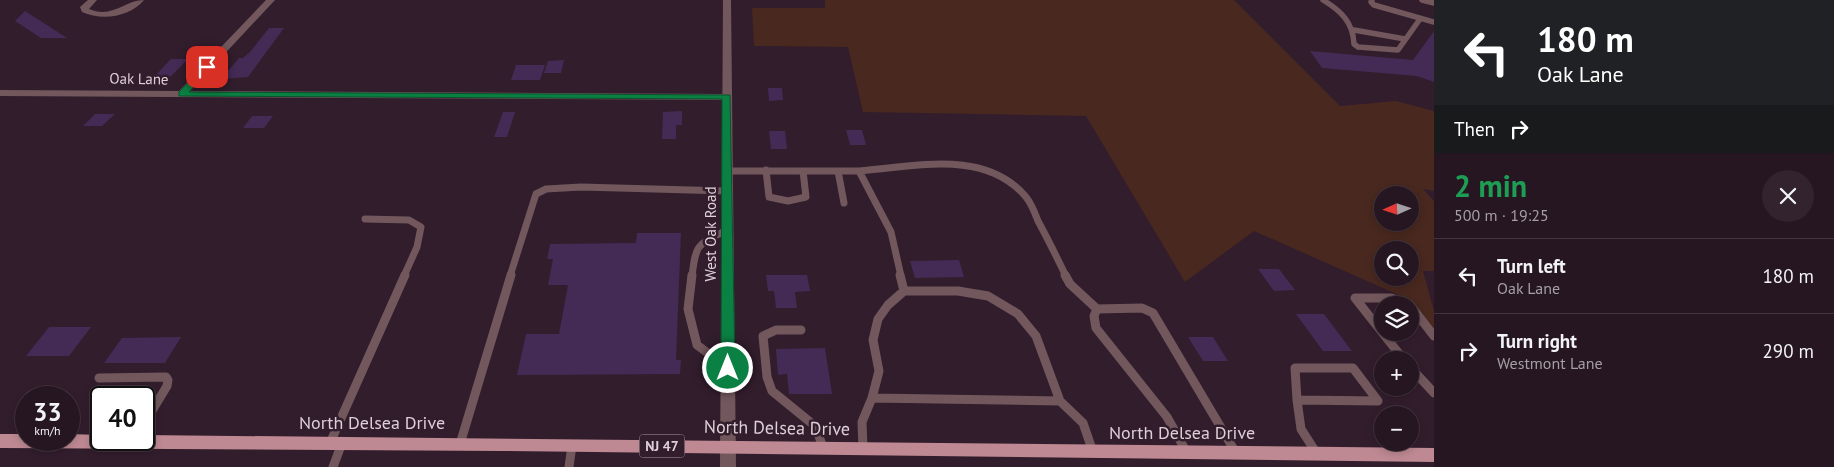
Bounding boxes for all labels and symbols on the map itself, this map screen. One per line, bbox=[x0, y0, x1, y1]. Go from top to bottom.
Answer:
pin bbox=[186, 46, 228, 88]
street label: Oak Lane bbox=[109, 68, 169, 89]
street label: West Oak Road bbox=[701, 186, 720, 282]
north arrow bbox=[1374, 186, 1419, 231]
position arrow bbox=[701, 341, 753, 393]
speed limit sign: 40 bbox=[90, 386, 155, 451]
street label: North Delsea Drive bbox=[299, 411, 445, 434]
street label: North Delsea Drive bbox=[704, 415, 850, 440]
street label: North Delsea Drive bbox=[1109, 421, 1255, 444]
road number: NJ 47 bbox=[640, 434, 684, 458]

